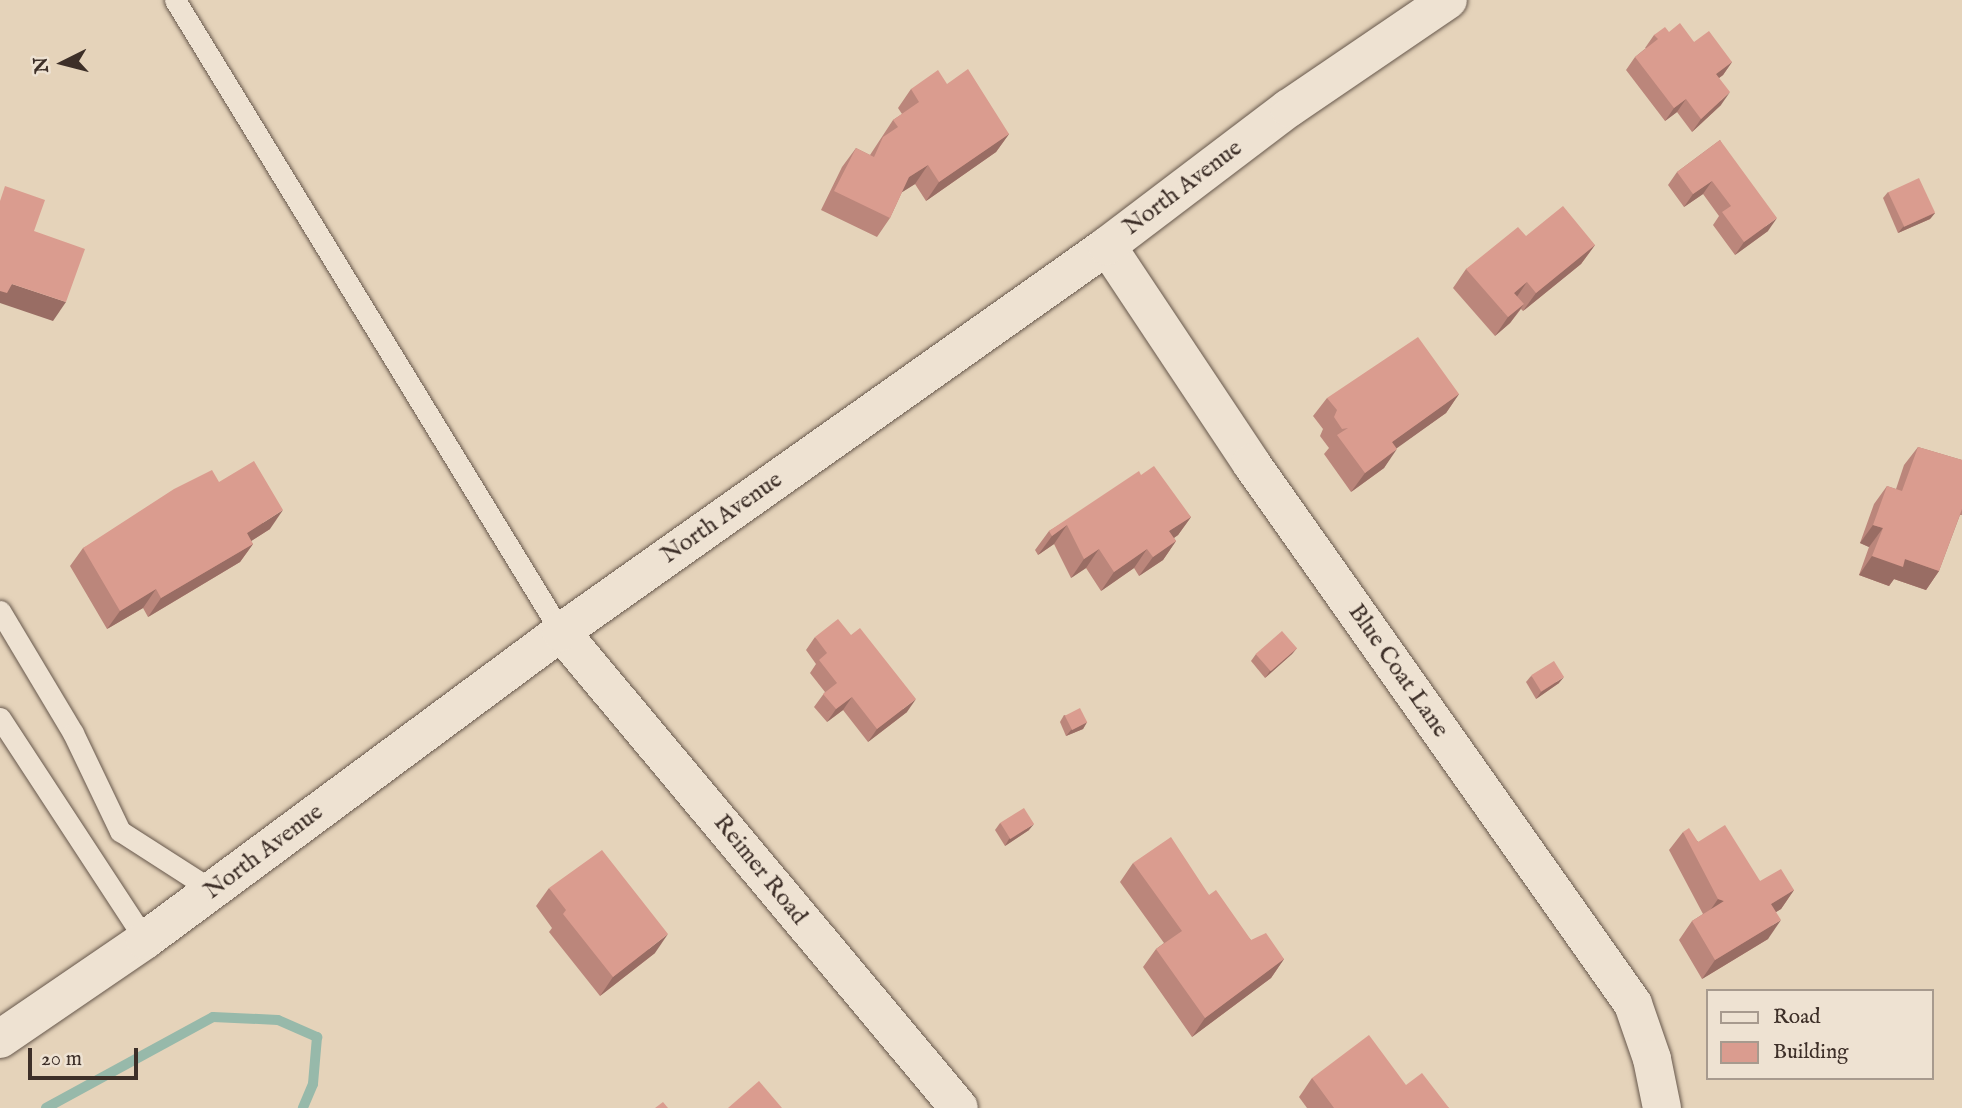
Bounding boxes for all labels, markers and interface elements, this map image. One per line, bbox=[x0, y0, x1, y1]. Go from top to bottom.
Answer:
north arrow bbox=[28, 28, 98, 98]
text: N bbox=[29, 56, 55, 75]
street label: North Avenue bbox=[1118, 134, 1248, 242]
street label: North Avenue bbox=[656, 466, 788, 570]
street label: Blue Coat Lane bbox=[1341, 599, 1455, 743]
street label: North Avenue bbox=[199, 798, 329, 906]
street label: Reimer Road bbox=[707, 809, 813, 931]
legend bbox=[1706, 989, 1934, 1080]
text: Road bbox=[1773, 1004, 1820, 1031]
scale bar bbox=[32, 1034, 142, 1078]
text: Building bbox=[1773, 1039, 1848, 1066]
text: 20 m bbox=[41, 1046, 82, 1073]

